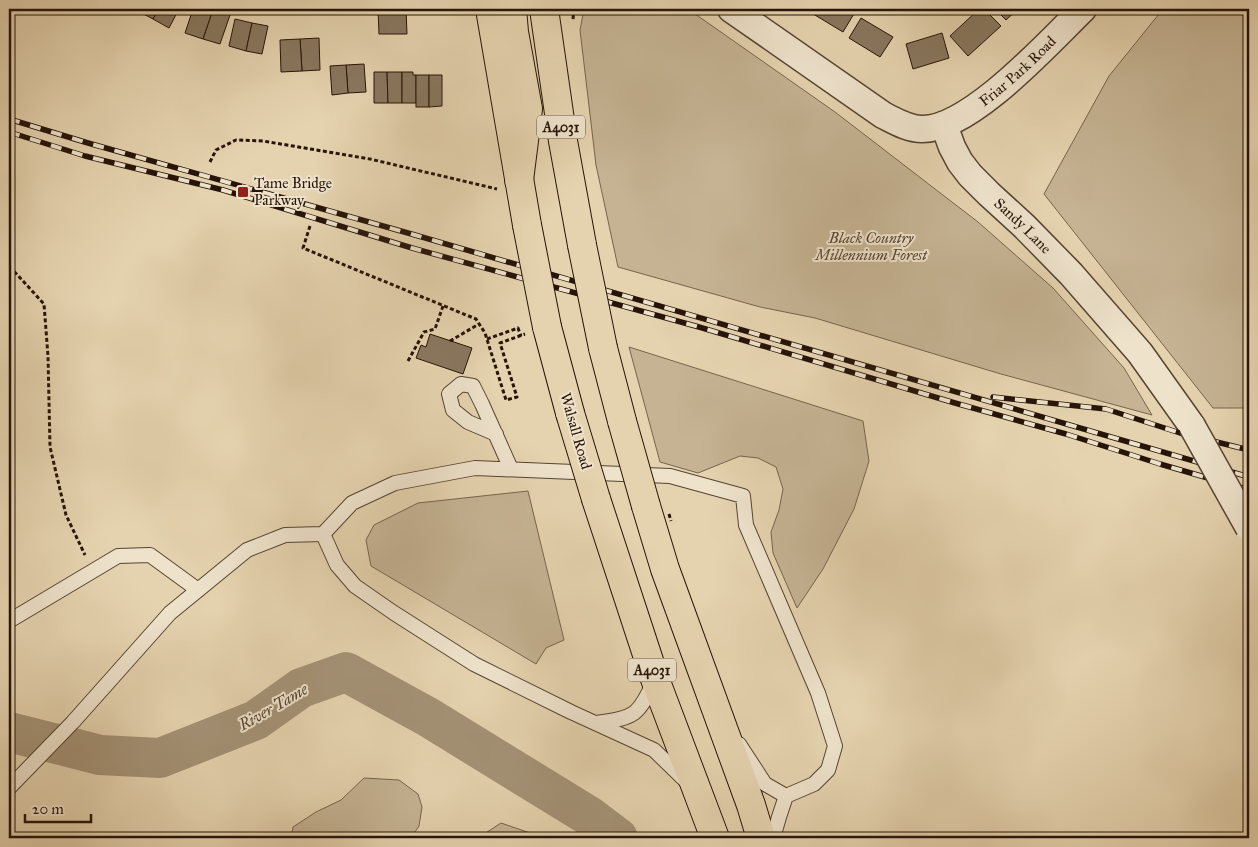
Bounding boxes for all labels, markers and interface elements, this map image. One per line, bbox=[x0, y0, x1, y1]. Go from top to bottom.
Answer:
street label: Friar Park Road bbox=[976, 32, 1060, 110]
road number: A4031 bbox=[537, 115, 585, 138]
place label: Tame Bridge Parkway bbox=[254, 174, 332, 209]
marker: Tame Bridge Parkway bbox=[236, 185, 250, 199]
street label: Sandy Lane bbox=[990, 194, 1055, 257]
park label: Black Country Millennium Forest bbox=[813, 229, 928, 264]
street label: Walsall Road bbox=[556, 391, 596, 472]
road number: A4031 bbox=[628, 658, 676, 682]
water label: River Tame bbox=[234, 679, 312, 735]
scale bar bbox=[25, 792, 91, 824]
text: 20 m bbox=[32, 800, 64, 818]

